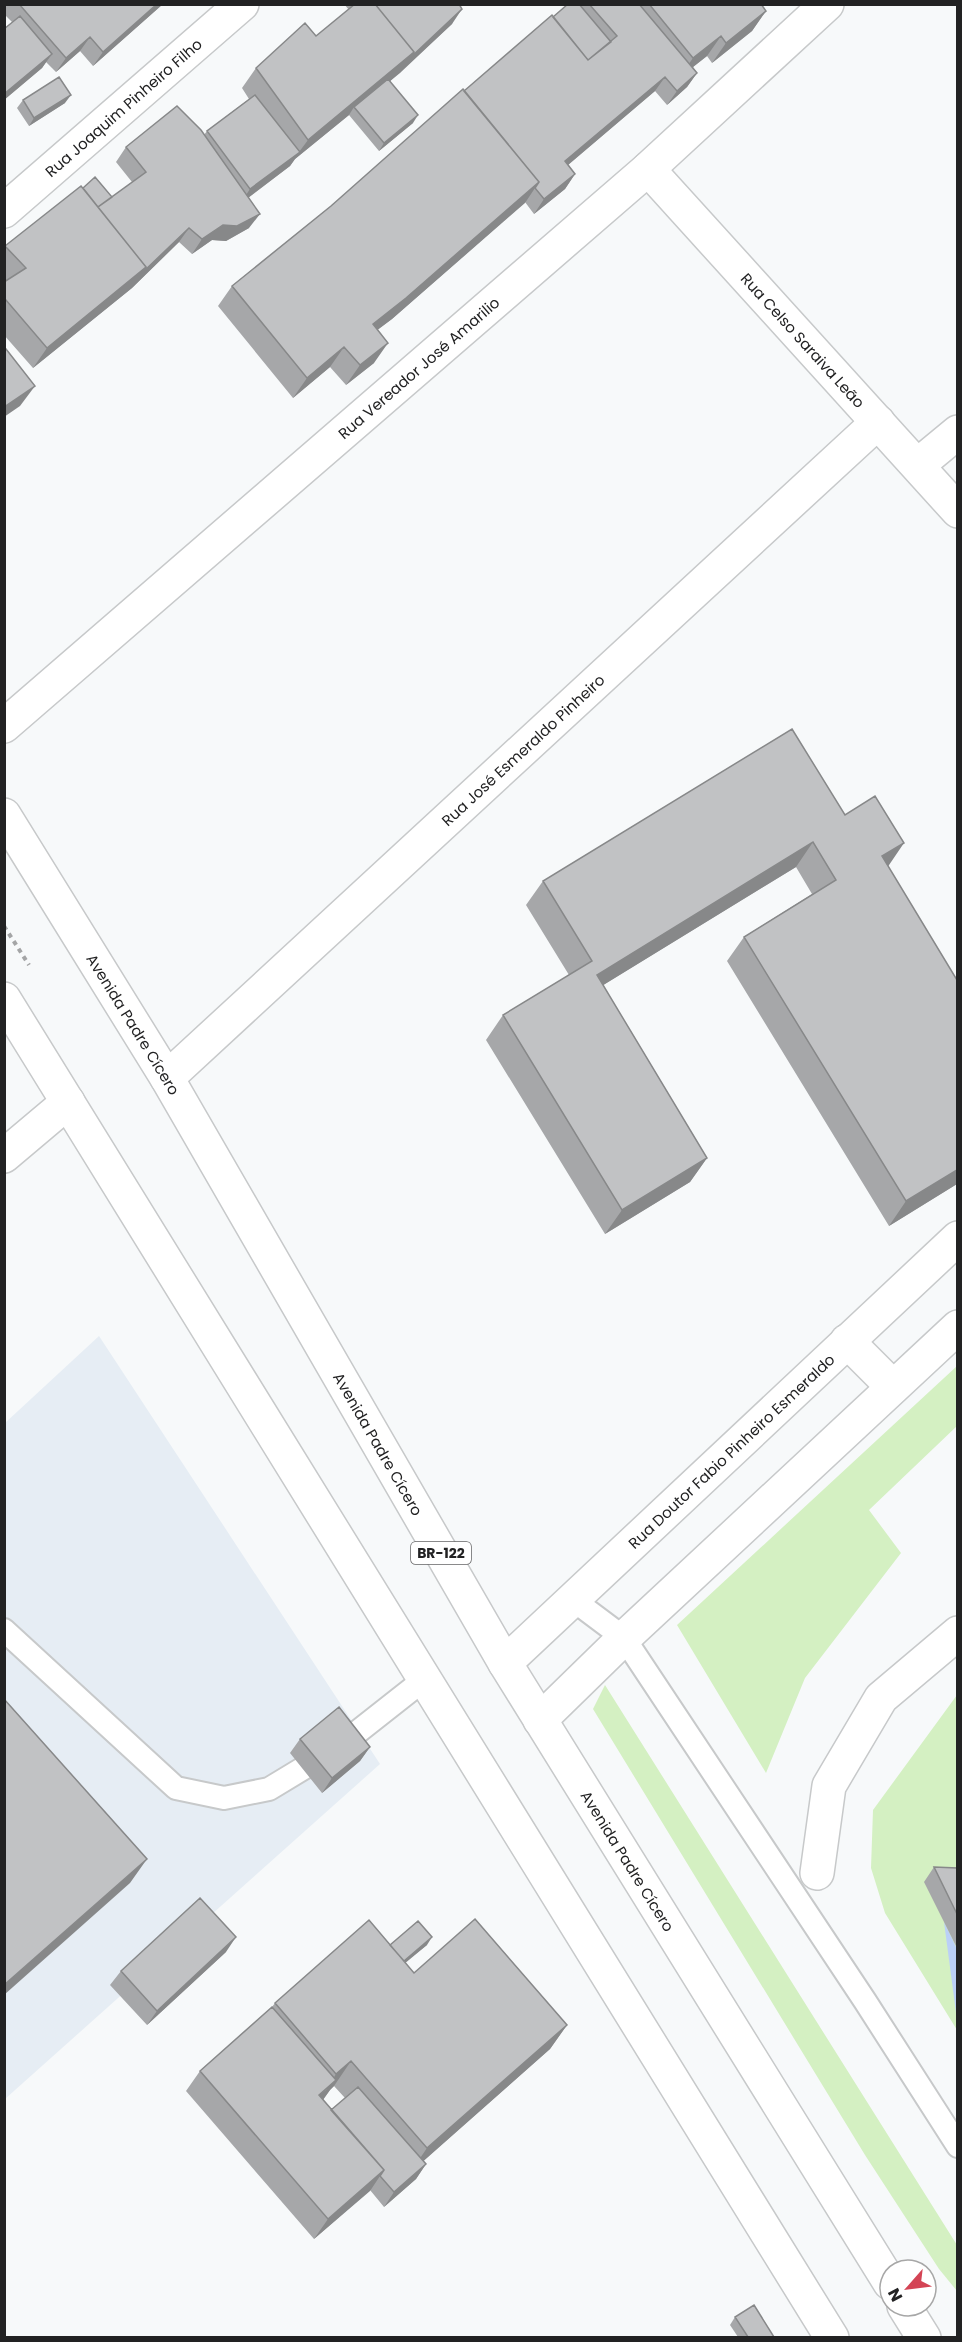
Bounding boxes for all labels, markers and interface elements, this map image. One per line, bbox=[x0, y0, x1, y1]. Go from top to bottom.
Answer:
street label: Rua Joaquim Pinheiro Filho bbox=[40, 33, 206, 181]
street label: Rua Celso Saraiva Leão bbox=[736, 268, 870, 412]
street label: Rua Vereador José Amarilio bbox=[333, 292, 504, 443]
street label: Rua José Esmeraldo Pinheiro bbox=[437, 669, 609, 830]
street label: Avenida Padre Cícero bbox=[82, 950, 185, 1099]
street label: Rua Doutor Fabio Pinheiro Esmeraldo bbox=[623, 1349, 839, 1553]
street label: Avenida Padre Cícero bbox=[329, 1368, 428, 1519]
road number: BR-122 bbox=[411, 1542, 471, 1564]
street label: Avenida Padre Cícero bbox=[576, 1786, 680, 1935]
north arrow bbox=[878, 2258, 938, 2318]
text: N bbox=[882, 2284, 908, 2306]

